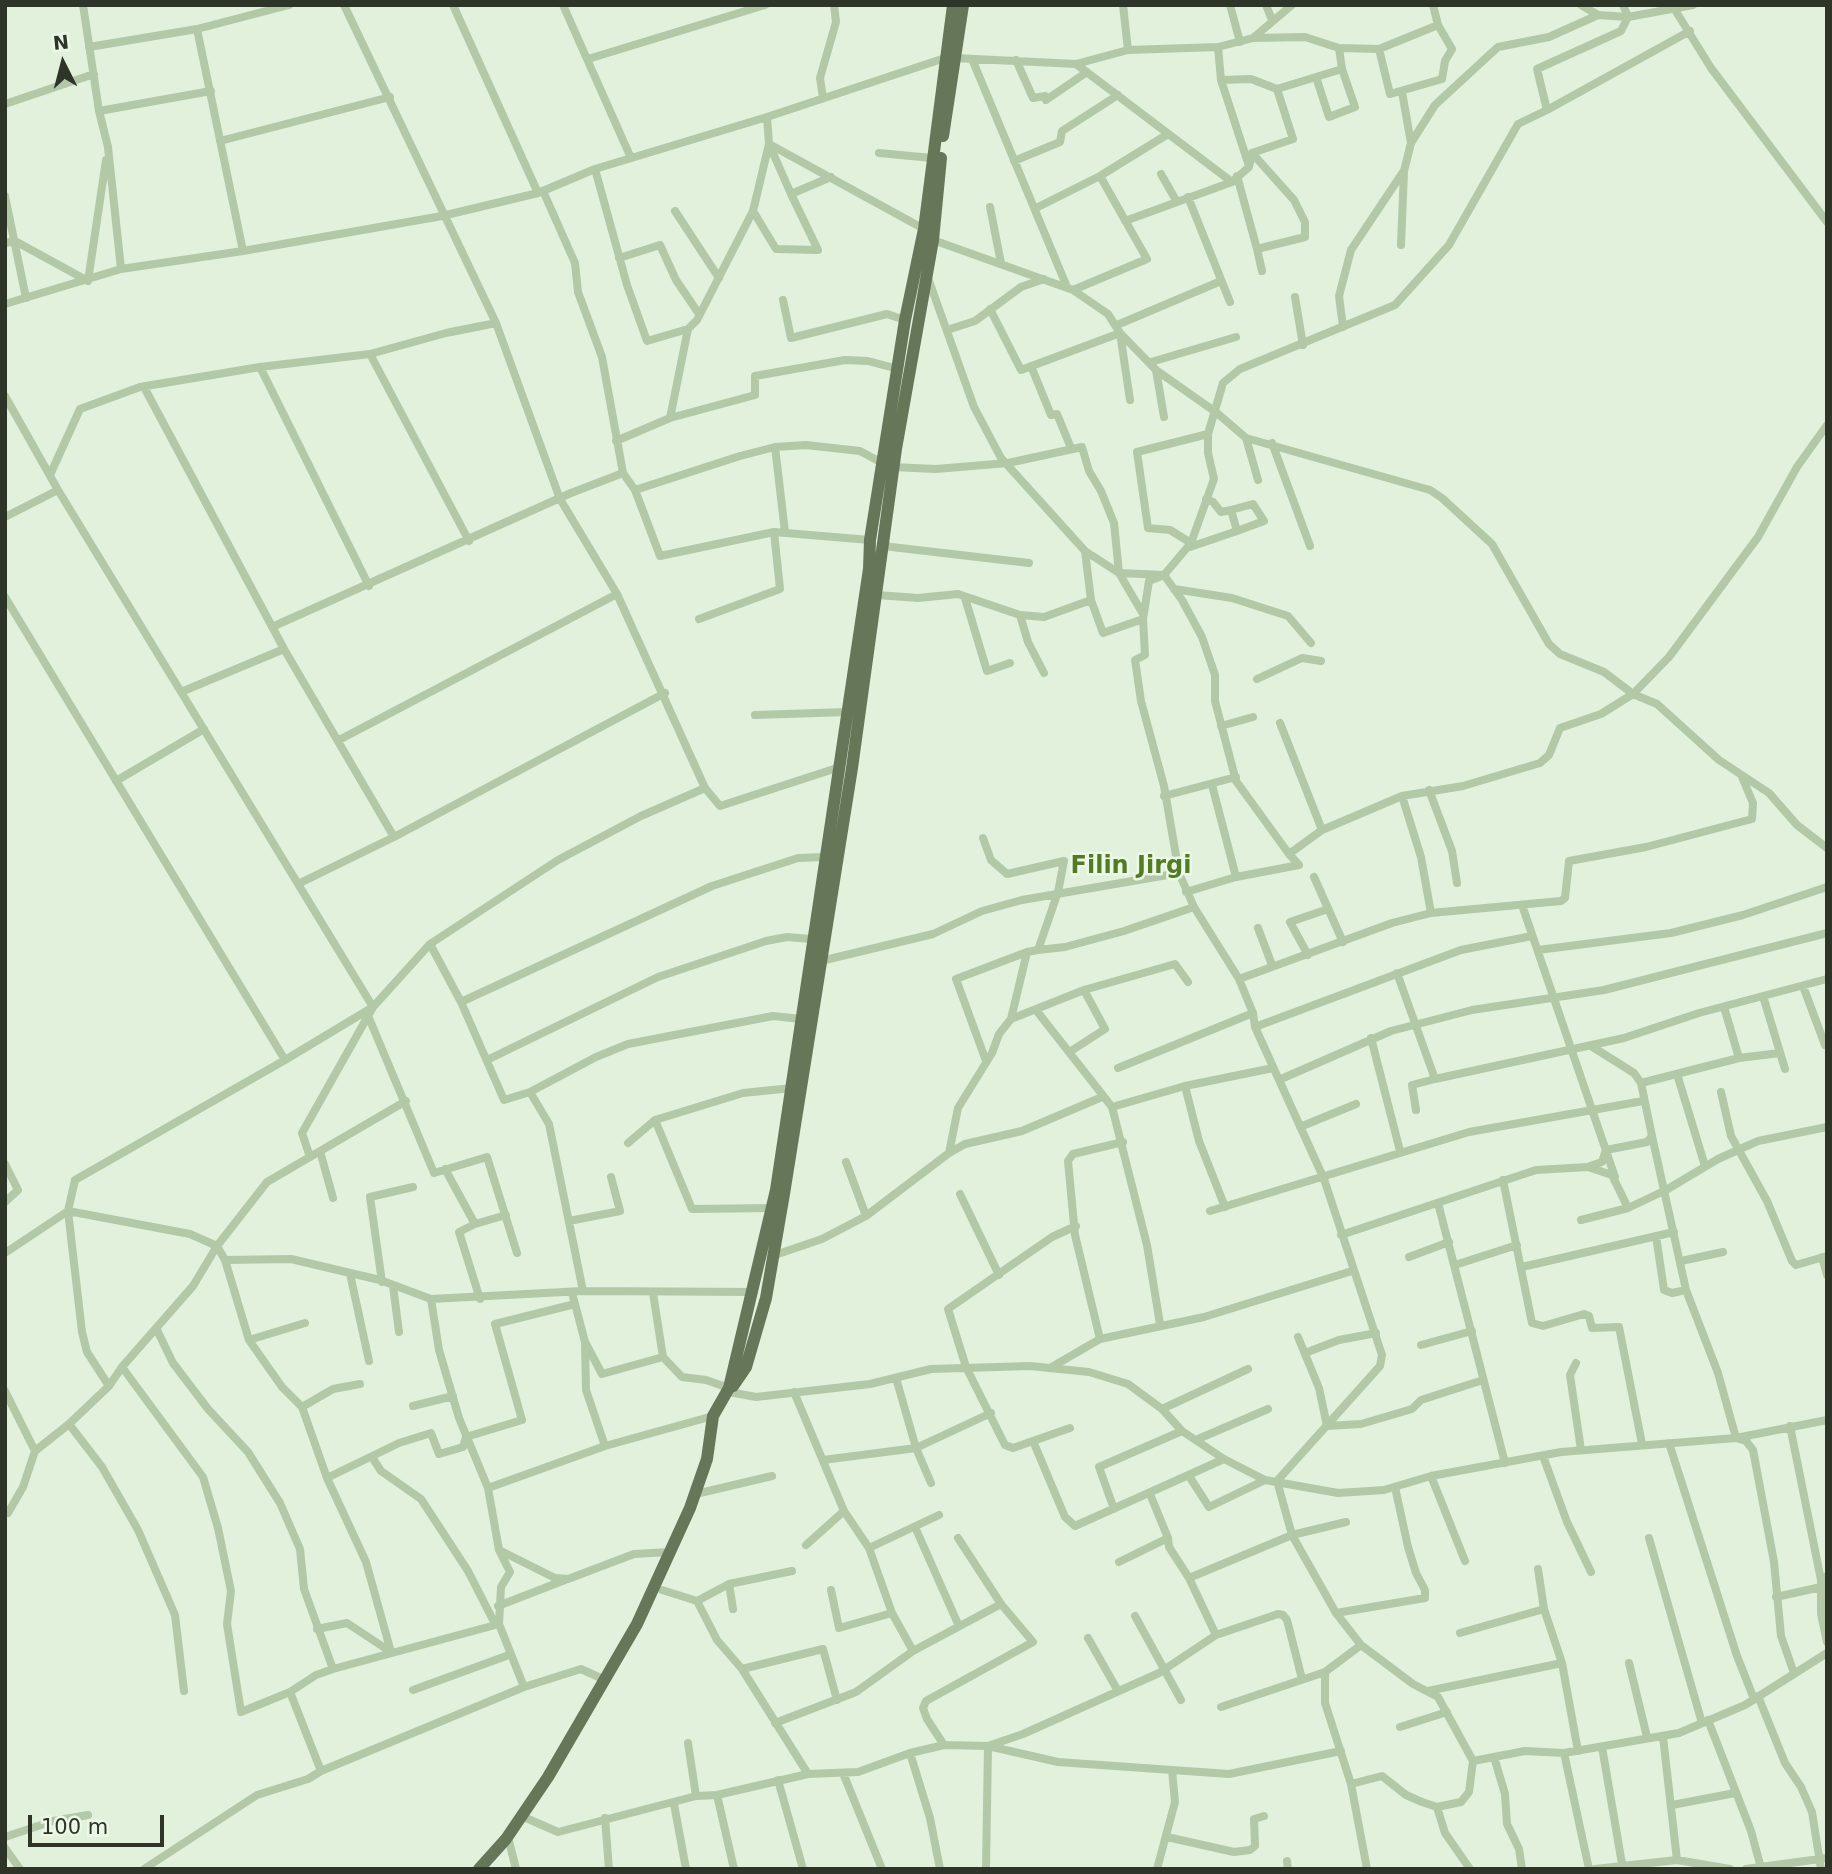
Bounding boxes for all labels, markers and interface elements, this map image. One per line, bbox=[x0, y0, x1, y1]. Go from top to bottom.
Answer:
north arrow bbox=[28, 28, 98, 98]
text: N bbox=[52, 30, 70, 54]
district label: Filin Jirgi bbox=[1071, 853, 1191, 881]
scale bar bbox=[32, 1800, 168, 1844]
text: 100 m bbox=[41, 1815, 108, 1839]

